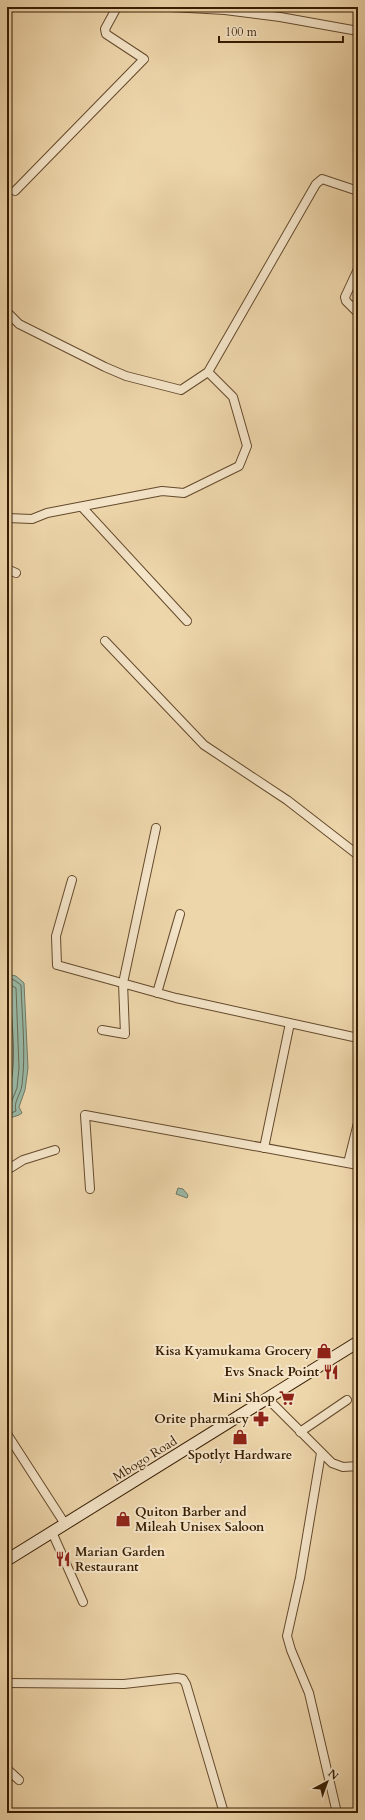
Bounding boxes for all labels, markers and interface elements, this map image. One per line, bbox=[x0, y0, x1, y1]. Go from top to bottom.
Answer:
scale bar bbox=[219, 18, 343, 44]
text: 100 m bbox=[225, 24, 258, 40]
place label: Kisa Kyamukama Grocery bbox=[155, 1342, 313, 1360]
shop icon: Kisa Kyamukama Grocery bbox=[315, 1342, 333, 1360]
place label: Evs Snack Point bbox=[224, 1363, 319, 1381]
restaurant icon: Evs Snack Point bbox=[322, 1363, 340, 1381]
place label: Mini Shop bbox=[213, 1389, 275, 1407]
supermarket icon: Mini Shop bbox=[278, 1389, 296, 1407]
place label: Orite pharmacy bbox=[154, 1410, 250, 1428]
pharmacy icon: Orite pharmacy bbox=[252, 1410, 270, 1428]
shop icon: Spotlyt Hardware bbox=[231, 1428, 249, 1446]
street label: Mbogo Road bbox=[109, 1432, 181, 1486]
place label: Spotlyt Hardware bbox=[188, 1446, 292, 1464]
place label: Quiton Barber and Mileah Unisex Saloon bbox=[135, 1503, 265, 1536]
shop icon: Quiton Barber and Mileah Unisex Saloon bbox=[114, 1510, 132, 1528]
place label: Marian Garden Restaurant bbox=[75, 1543, 166, 1576]
restaurant icon: Marian Garden Restaurant bbox=[54, 1550, 72, 1568]
north arrow bbox=[307, 1762, 347, 1802]
text: N bbox=[325, 1766, 342, 1784]

